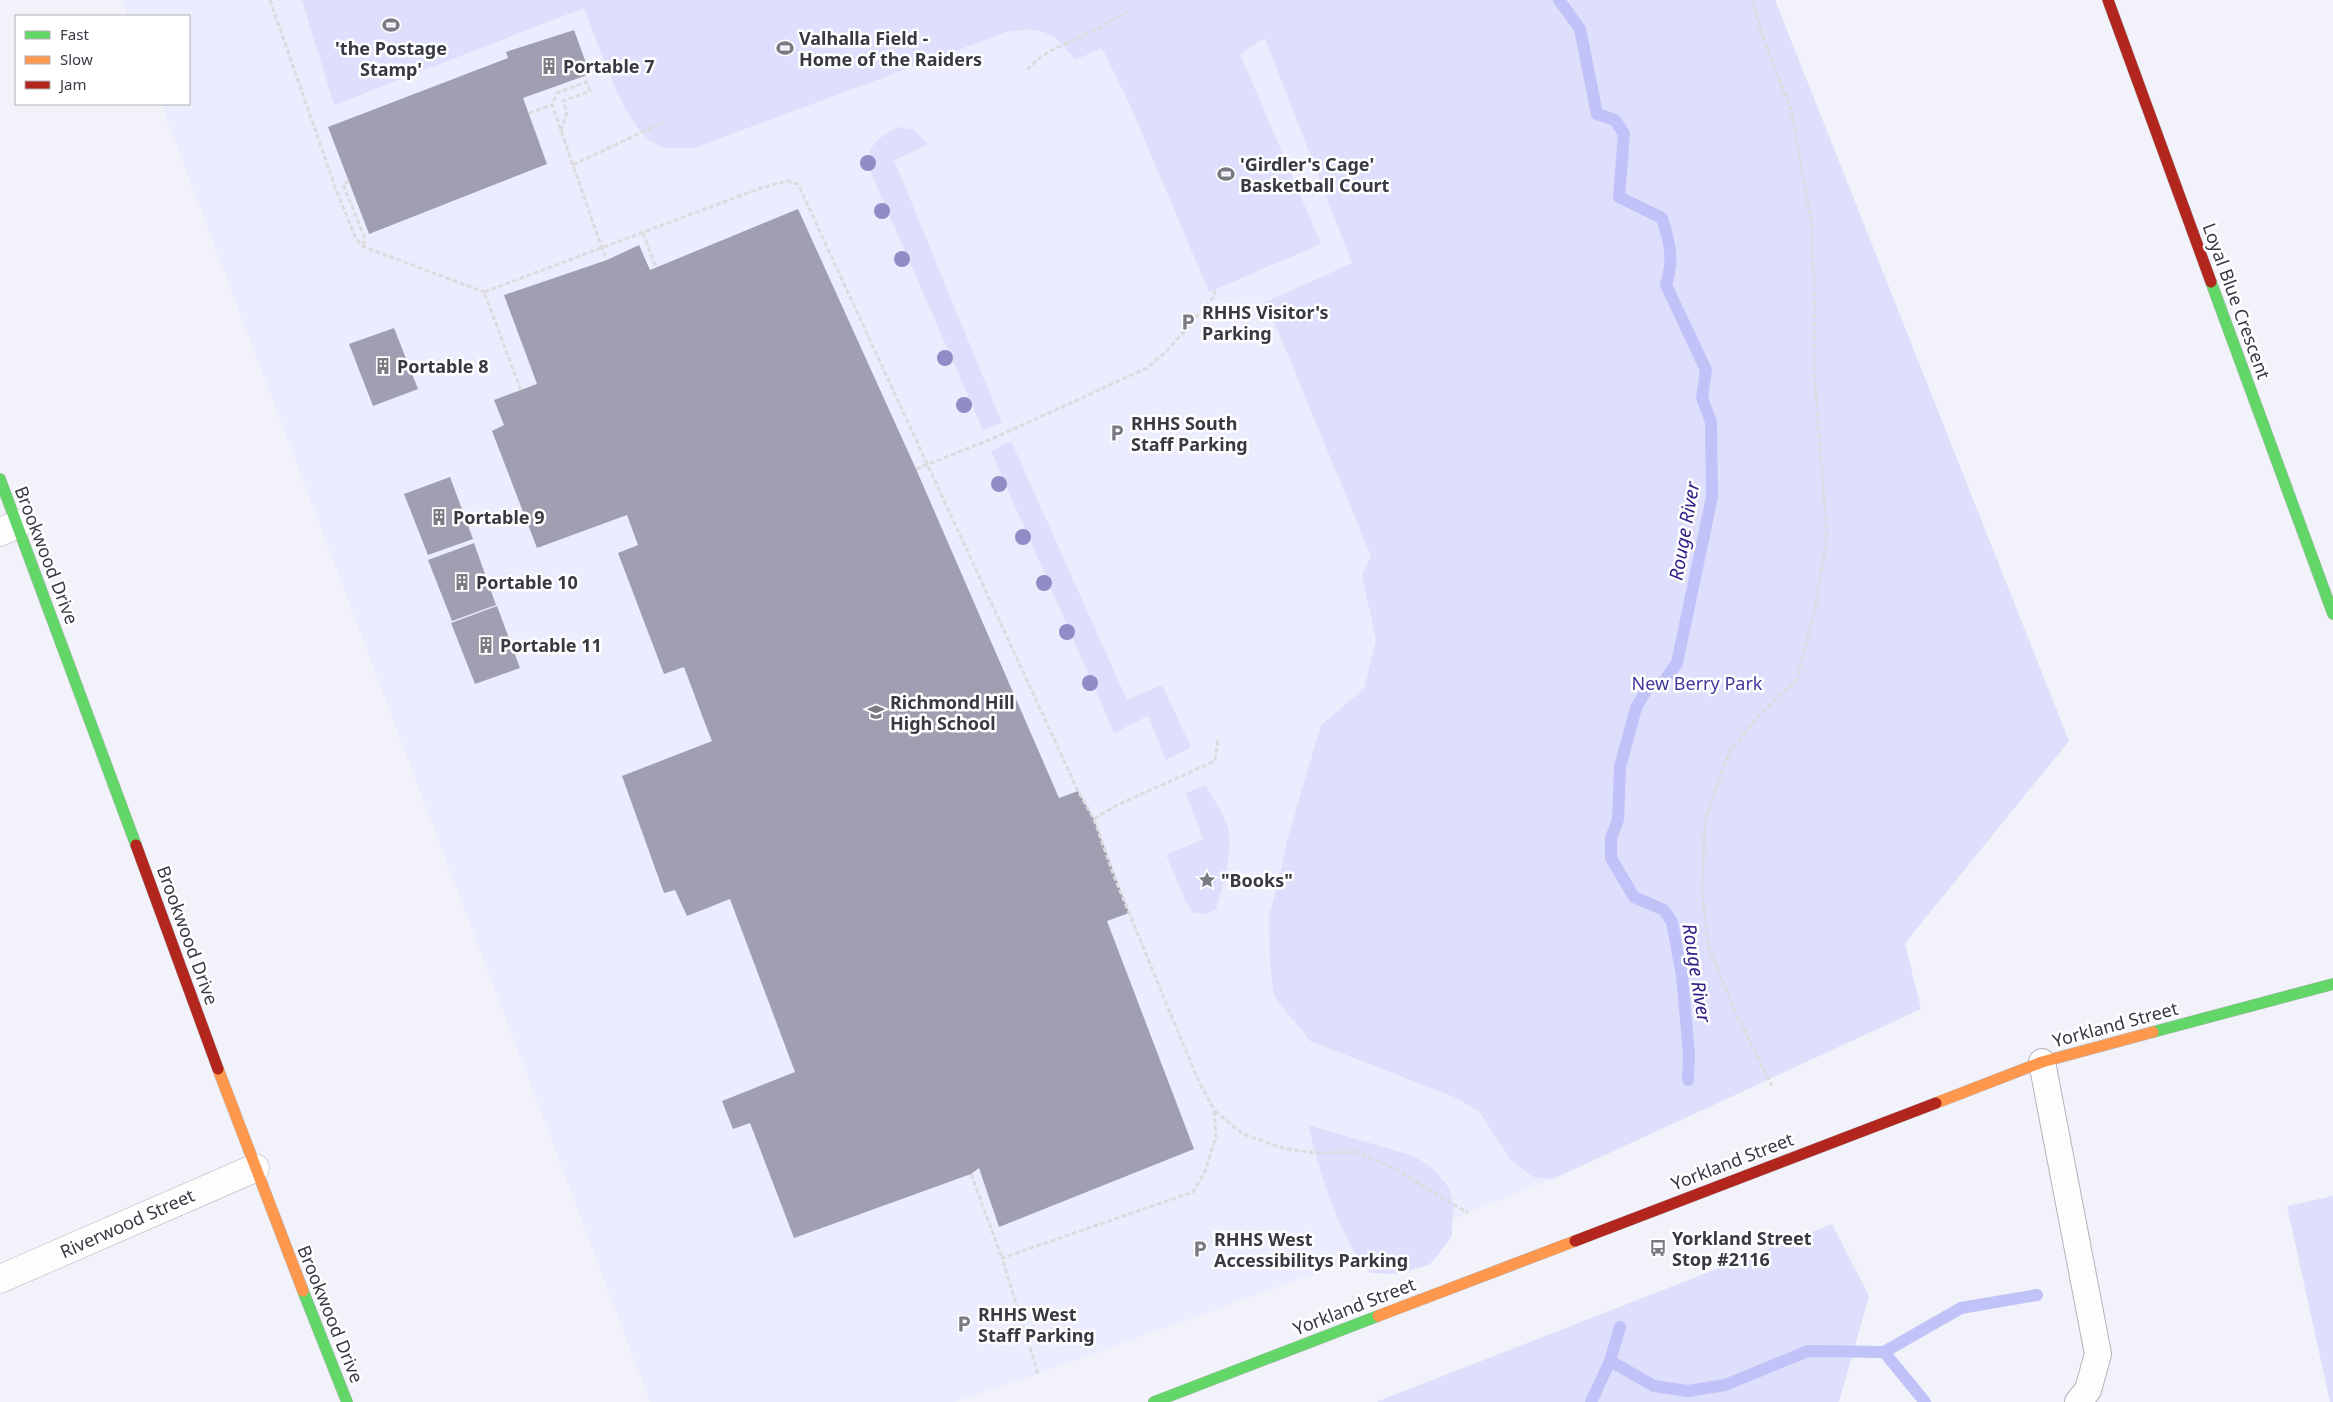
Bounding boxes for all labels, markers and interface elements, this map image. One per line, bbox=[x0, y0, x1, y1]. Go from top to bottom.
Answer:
legend bbox=[15, 15, 190, 105]
sports icon: 'the Postage Stamp' bbox=[381, 15, 401, 35]
text: Fast bbox=[60, 24, 89, 44]
place label: Valhalla Field - Home of the Raiders bbox=[799, 26, 982, 71]
place label: 'the Postage Stamp' bbox=[335, 36, 447, 81]
sports icon: Valhalla Field - Home of the Raiders bbox=[775, 38, 795, 58]
text: Slow bbox=[60, 49, 93, 69]
place label: Portable 7 bbox=[563, 54, 655, 78]
building icon: Portable 7 bbox=[539, 56, 559, 76]
text: Jam bbox=[58, 74, 87, 94]
place label: 'Girdler's Cage' Basketball Court bbox=[1240, 152, 1390, 197]
sports icon: 'Girdler's Cage' Basketball Court bbox=[1216, 164, 1236, 184]
street label: Loyal Blue Crescent bbox=[2198, 220, 2277, 383]
place label: RHHS Visitor's Parking bbox=[1202, 300, 1329, 345]
parking icon: RHHS Visitor's Parking bbox=[1178, 312, 1198, 332]
place label: Portable 8 bbox=[397, 354, 489, 378]
building icon: Portable 8 bbox=[373, 356, 393, 376]
place label: RHHS South Staff Parking bbox=[1131, 411, 1248, 456]
parking icon: RHHS South Staff Parking bbox=[1107, 423, 1127, 443]
water label: Rouge River bbox=[1663, 478, 1706, 582]
street label: Brookwood Drive bbox=[10, 482, 84, 628]
place label: Portable 9 bbox=[453, 505, 545, 529]
building icon: Portable 9 bbox=[429, 507, 449, 527]
place label: Portable 10 bbox=[476, 570, 578, 594]
building icon: Portable 10 bbox=[452, 572, 472, 592]
place label: Portable 11 bbox=[500, 633, 602, 657]
building icon: Portable 11 bbox=[476, 635, 496, 655]
park label: New Berry Park bbox=[1632, 671, 1763, 695]
place label: Richmond Hill High School bbox=[890, 690, 1015, 735]
school or university icon: Richmond Hill High School bbox=[866, 702, 886, 722]
street label: Brookwood Drive bbox=[152, 862, 224, 1008]
place label: "Books" bbox=[1221, 868, 1293, 892]
place icon: "Books" bbox=[1197, 870, 1217, 890]
water label: Rouge River bbox=[1676, 922, 1718, 1026]
street label: Yorkland Street bbox=[2050, 996, 2181, 1052]
street label: Yorkland Street bbox=[1667, 1126, 1797, 1195]
street label: Riverwood Street bbox=[56, 1182, 198, 1263]
place label: Yorkland Street Stop #2116 bbox=[1672, 1226, 1812, 1271]
place label: RHHS West Accessibilitys Parking bbox=[1214, 1227, 1408, 1272]
bus stop icon: Yorkland Street Stop #2116 bbox=[1648, 1238, 1668, 1258]
parking icon: RHHS West Accessibilitys Parking bbox=[1190, 1239, 1210, 1259]
street label: Brookwood Drive bbox=[292, 1242, 370, 1386]
street label: Yorkland Street bbox=[1289, 1271, 1419, 1340]
place label: RHHS West Staff Parking bbox=[978, 1302, 1095, 1347]
parking icon: RHHS West Staff Parking bbox=[954, 1314, 974, 1334]

